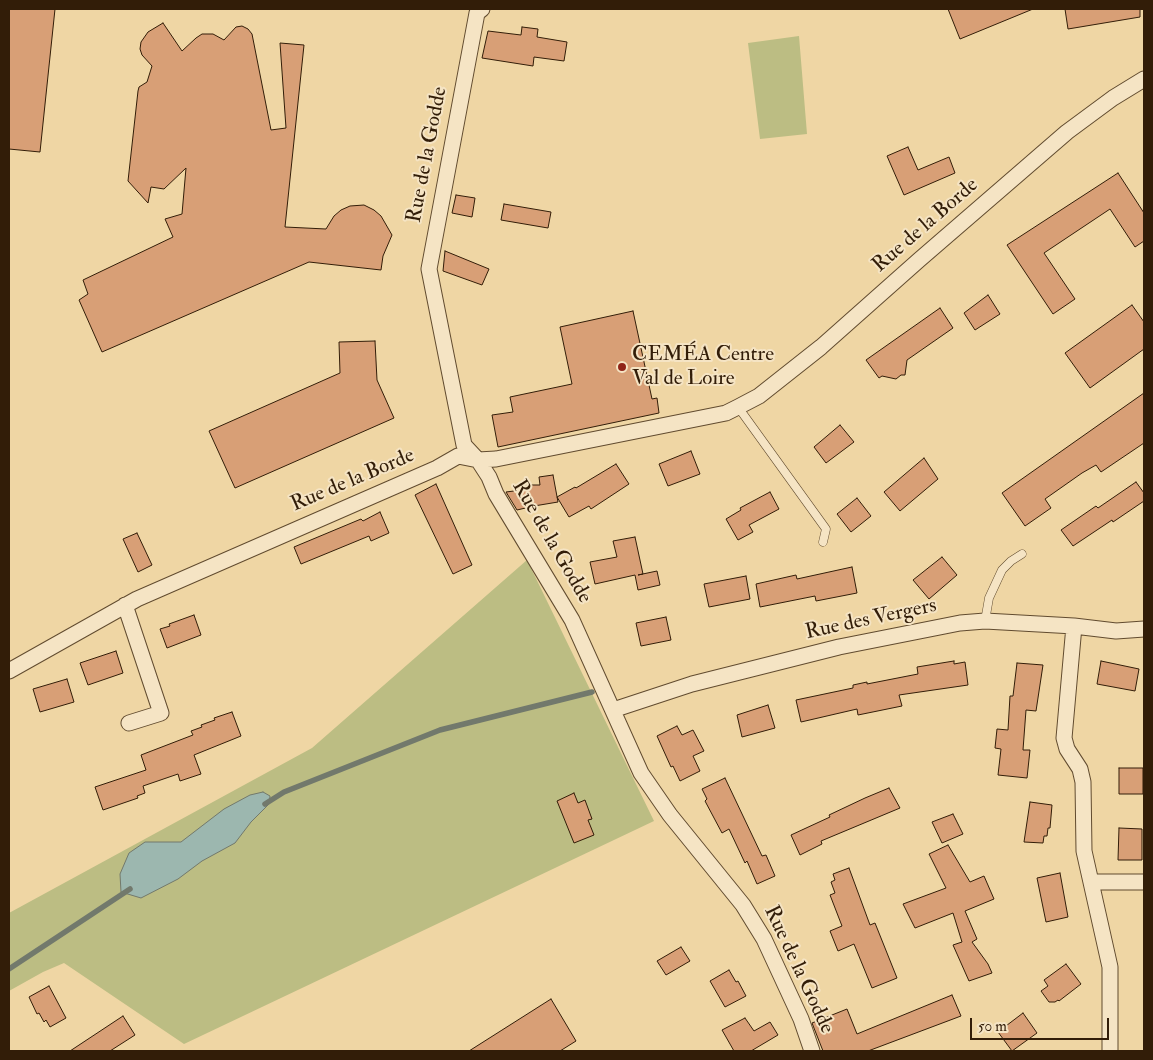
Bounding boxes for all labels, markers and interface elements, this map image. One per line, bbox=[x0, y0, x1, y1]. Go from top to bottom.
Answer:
street label: Rue de la Godde bbox=[402, 85, 454, 225]
street label: Rue de la Borde bbox=[868, 173, 984, 279]
place label: CEMÉA Centre Val de Loire bbox=[632, 342, 774, 392]
marker: CEMÉA Centre Val de Loire bbox=[616, 361, 628, 373]
street label: Rue de la Borde bbox=[288, 444, 418, 518]
street label: Rue de la Godde bbox=[506, 476, 596, 608]
street label: Rue des Vergers bbox=[803, 594, 939, 646]
street label: Rue de la Godde bbox=[757, 902, 839, 1038]
scale bar bbox=[973, 1008, 1112, 1040]
text: 50 m bbox=[978, 1017, 1007, 1036]

